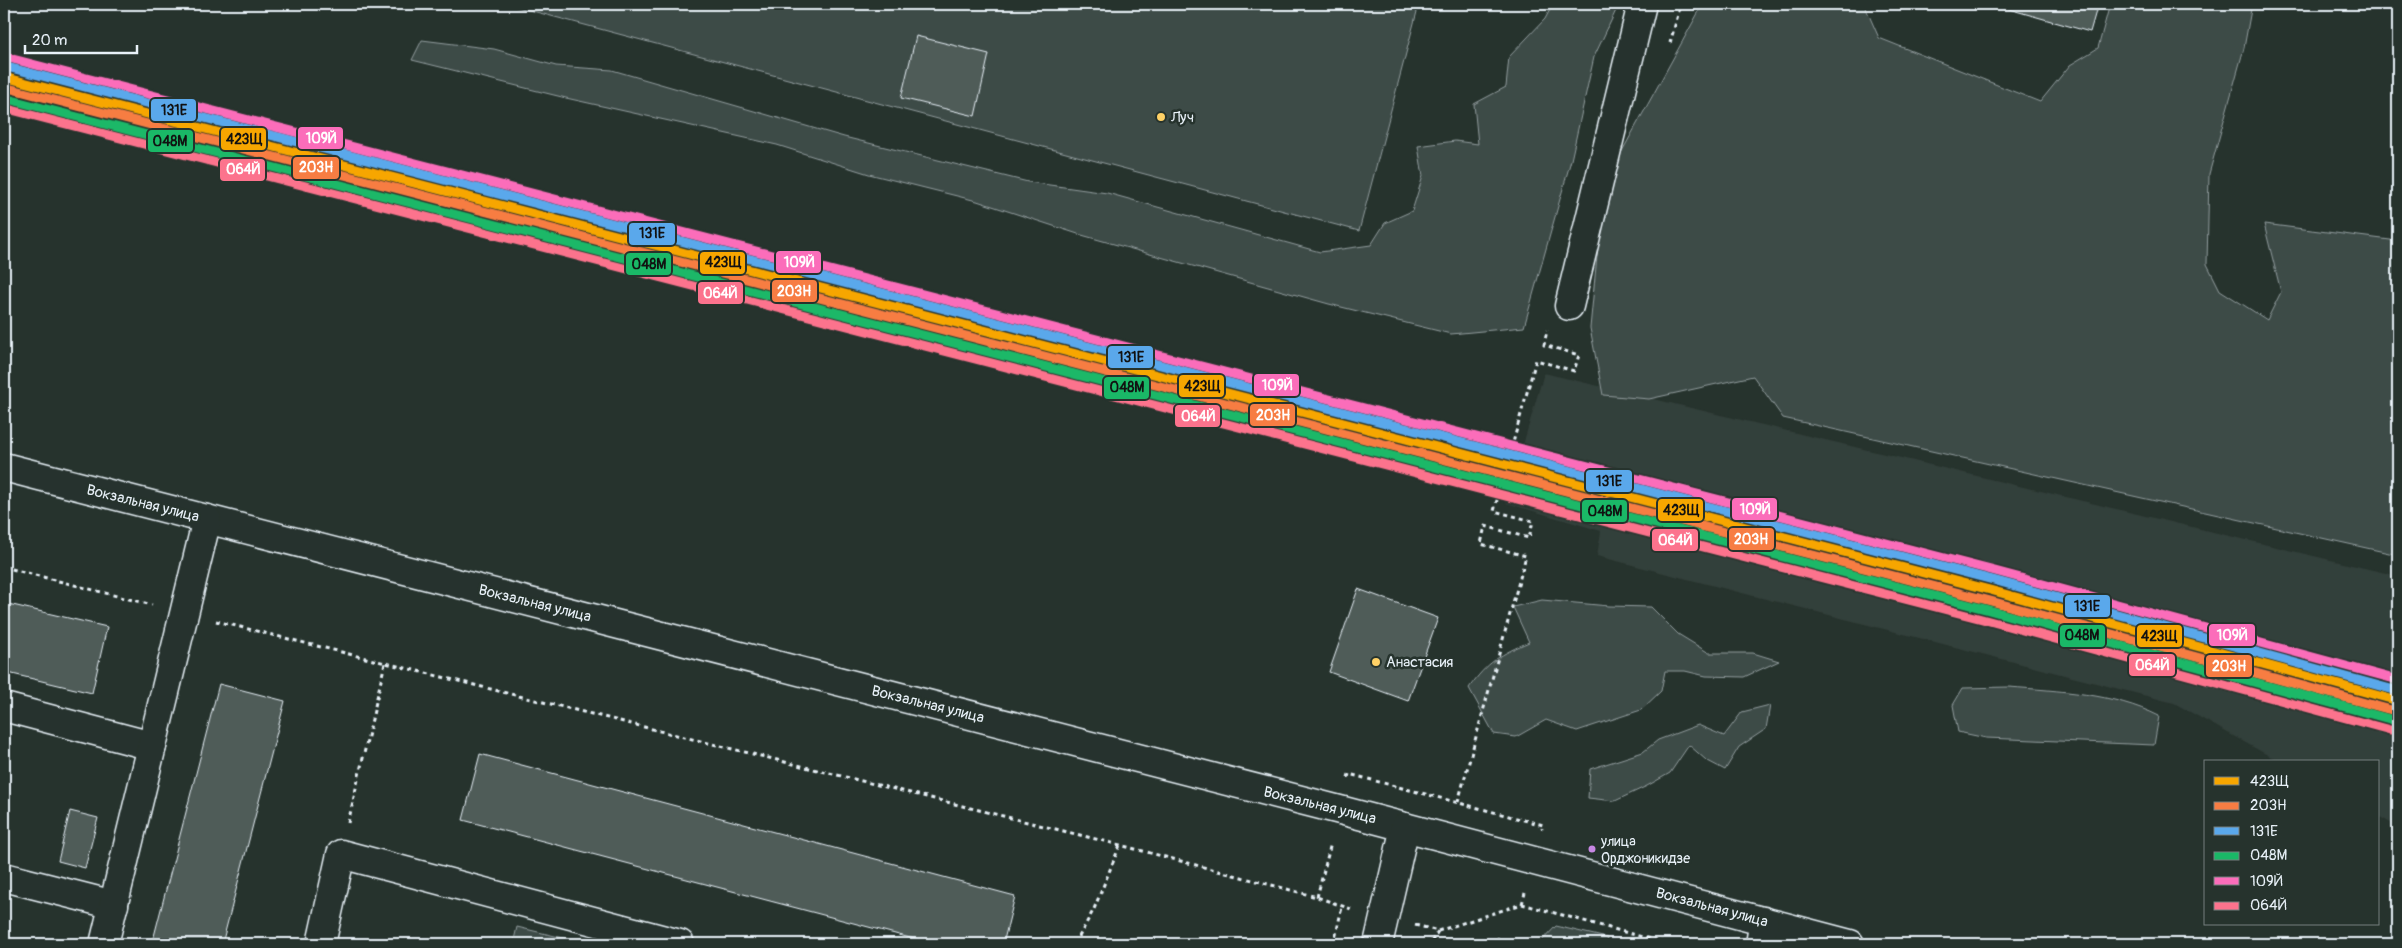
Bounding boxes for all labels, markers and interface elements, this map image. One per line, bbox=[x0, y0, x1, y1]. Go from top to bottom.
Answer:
scale bar bbox=[25, 22, 138, 54]
text: 20 m bbox=[32, 31, 67, 50]
line badge: 131Е bbox=[150, 98, 197, 122]
text: 131Е bbox=[161, 102, 188, 119]
place label: Луч bbox=[1170, 108, 1194, 127]
marker: Луч bbox=[1155, 111, 1167, 123]
line badge: 109Й bbox=[297, 126, 344, 150]
line badge: 423Щ bbox=[220, 127, 267, 151]
line badge: 048М bbox=[147, 129, 194, 153]
text: 109Й bbox=[306, 130, 337, 147]
text: 423Щ bbox=[226, 131, 262, 148]
text: 048М bbox=[153, 133, 187, 150]
line badge: 203Н bbox=[292, 156, 340, 180]
line badge: 064Й bbox=[219, 158, 266, 182]
text: 203Н bbox=[299, 159, 333, 176]
text: 064Й bbox=[226, 161, 261, 178]
line badge: 131Е bbox=[628, 222, 676, 246]
text: 131Е bbox=[639, 225, 666, 242]
line badge: 109Й bbox=[775, 250, 822, 274]
line badge: 423Щ bbox=[699, 251, 746, 275]
line badge: 048М bbox=[625, 252, 672, 276]
text: 423Щ bbox=[705, 254, 741, 271]
text: 109Й bbox=[784, 254, 815, 271]
text: 048М bbox=[632, 256, 666, 273]
line badge: 203Н bbox=[771, 279, 818, 303]
line badge: 064Й bbox=[697, 281, 744, 305]
text: 203Н bbox=[777, 283, 811, 300]
text: 064Й bbox=[703, 285, 738, 302]
line badge: 131Е bbox=[1107, 345, 1154, 369]
text: 131Е bbox=[1118, 349, 1145, 366]
line badge: 109Й bbox=[1253, 373, 1300, 397]
line badge: 423Щ bbox=[1178, 374, 1225, 398]
line badge: 048М bbox=[1103, 376, 1150, 400]
text: 109Й bbox=[1262, 377, 1293, 394]
text: 423Щ bbox=[1184, 378, 1220, 395]
text: 048М bbox=[1110, 379, 1144, 396]
line badge: 203Н bbox=[1249, 403, 1296, 427]
line badge: 064Й bbox=[1174, 404, 1221, 428]
text: 203Н bbox=[1256, 407, 1290, 424]
text: 064Й bbox=[1181, 408, 1216, 425]
line badge: 131Е bbox=[1585, 469, 1633, 493]
text: 131Е bbox=[1596, 473, 1623, 490]
street label: Вокзальная улица bbox=[85, 480, 201, 527]
line badge: 109Й bbox=[1731, 497, 1778, 521]
line badge: 423Щ bbox=[1657, 498, 1704, 522]
line badge: 048М bbox=[1581, 499, 1628, 523]
text: 109Й bbox=[1740, 501, 1771, 518]
text: 423Щ bbox=[1663, 502, 1699, 519]
text: 048М bbox=[1588, 503, 1622, 520]
line badge: 203Н bbox=[1728, 527, 1775, 551]
line badge: 064Й bbox=[1651, 528, 1699, 552]
text: 203Н bbox=[1734, 531, 1768, 548]
text: 064Й bbox=[1658, 532, 1693, 549]
street label: Вокзальная улица bbox=[477, 580, 593, 627]
line badge: 131Е bbox=[2064, 594, 2111, 618]
text: 131Е bbox=[2074, 598, 2101, 615]
line badge: 109Й bbox=[2208, 623, 2256, 647]
line badge: 048М bbox=[2059, 624, 2106, 648]
line badge: 423Щ bbox=[2136, 624, 2183, 648]
text: 048М bbox=[2065, 627, 2099, 644]
text: 109Й bbox=[2217, 627, 2248, 644]
text: 423Щ bbox=[2141, 628, 2177, 645]
place label: Анастасия bbox=[1386, 653, 1453, 672]
line badge: 064Й bbox=[2128, 653, 2176, 677]
line badge: 203Н bbox=[2205, 654, 2253, 678]
marker: Анастасия bbox=[1370, 656, 1382, 668]
text: 064Й bbox=[2135, 657, 2170, 674]
text: 203Н bbox=[2212, 658, 2246, 675]
street label: Вокзальная улица bbox=[870, 681, 986, 728]
legend bbox=[2204, 760, 2380, 926]
text: 423Щ bbox=[2250, 772, 2289, 791]
street label: Вокзальная улица bbox=[1262, 782, 1378, 829]
text: 203Н bbox=[2250, 796, 2287, 815]
text: 131Е bbox=[2250, 822, 2278, 841]
place label: улица Орджоникидзе bbox=[1600, 833, 1690, 867]
marker: улица Орджоникидзе bbox=[1587, 844, 1597, 854]
text: 048М bbox=[2250, 846, 2288, 865]
text: 109Й bbox=[2250, 872, 2283, 891]
street label: Вокзальная улица bbox=[1654, 883, 1770, 932]
text: 064Й bbox=[2250, 896, 2287, 915]

